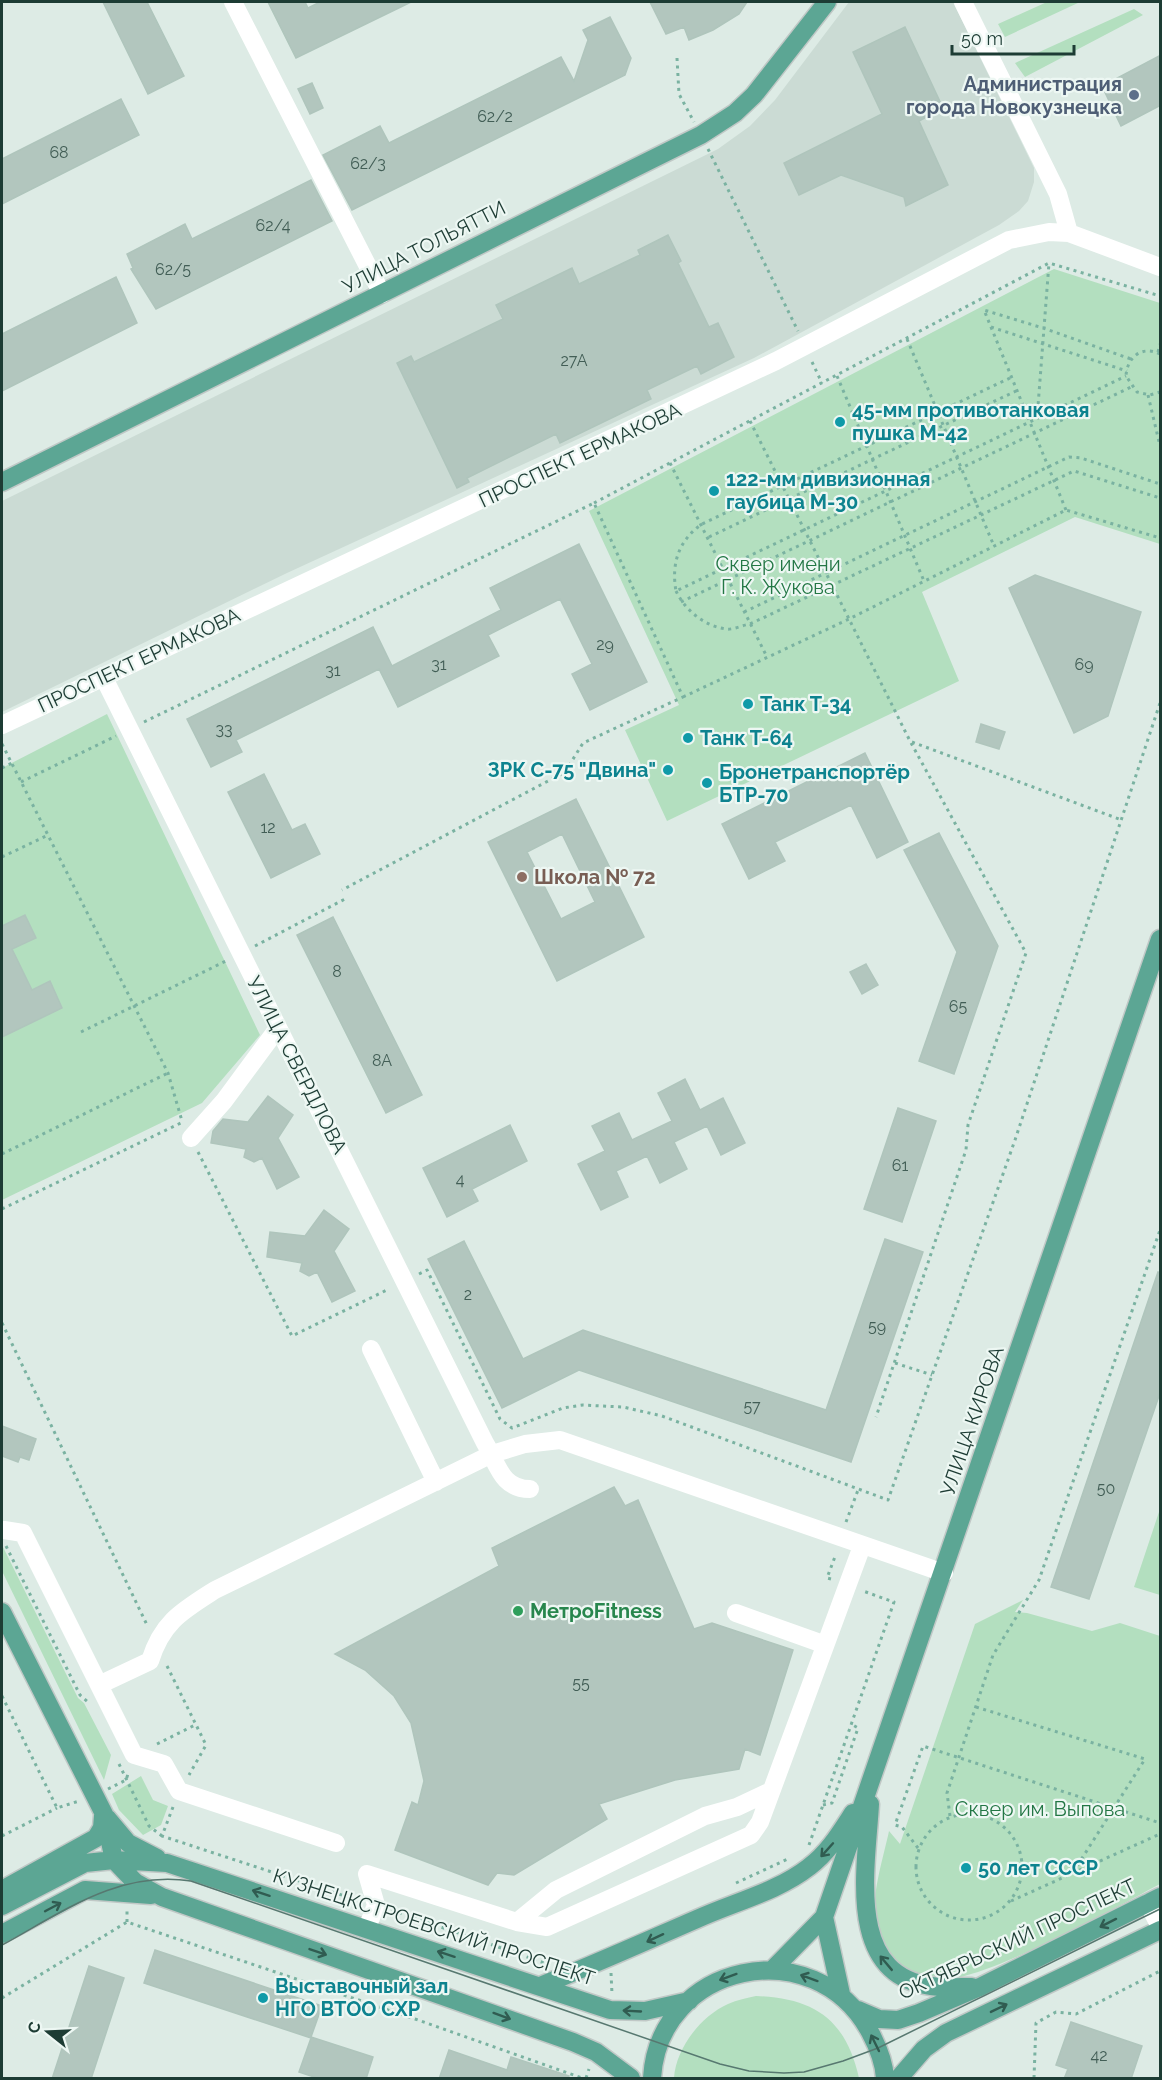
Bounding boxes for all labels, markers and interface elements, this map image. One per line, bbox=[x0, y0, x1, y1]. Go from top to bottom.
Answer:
scale bar bbox=[952, 18, 1074, 56]
text: 50 m bbox=[961, 28, 1003, 49]
place label: Администрация города Новокузнецка bbox=[906, 72, 1122, 119]
marker: Администрация города Новокузнецка bbox=[1127, 88, 1141, 102]
house number: 62/2 bbox=[477, 107, 513, 126]
house number: 68 bbox=[49, 143, 69, 162]
house number: 62/3 bbox=[350, 154, 386, 173]
street label: УЛИЦА ТОЛЬЯТТИ bbox=[338, 195, 510, 299]
house number: 62/4 bbox=[256, 216, 291, 235]
house number: 62/5 bbox=[155, 260, 191, 279]
house number: 27А bbox=[561, 351, 588, 370]
street label: ПРОСПЕКТ ЕРМАКОВА bbox=[475, 397, 685, 512]
place label: 45-мм противотанковая пушка М-42 bbox=[852, 398, 1090, 445]
marker: 45-мм противотанковая пушка М-42 bbox=[833, 415, 847, 429]
place label: 122-мм дивизионная гаубица М-30 bbox=[726, 467, 930, 514]
marker: 122-мм дивизионная гаубица М-30 bbox=[707, 484, 721, 498]
park label: Сквер имени Г. К. Жукова bbox=[715, 552, 841, 599]
street label: ПРОСПЕКТ ЕРМАКОВА bbox=[34, 602, 244, 717]
house number: 29 bbox=[596, 635, 614, 654]
house number: 31 bbox=[431, 655, 447, 674]
house number: 69 bbox=[1074, 655, 1094, 674]
house number: 31 bbox=[325, 661, 341, 680]
place label: Танк Т-34 bbox=[760, 692, 852, 716]
marker: Танк Т-34 bbox=[741, 697, 755, 711]
house number: 33 bbox=[215, 720, 233, 739]
place label: Танк Т-64 bbox=[700, 726, 793, 750]
marker: Танк Т-64 bbox=[681, 731, 695, 745]
place label: ЗРК С-75 "Двина" bbox=[488, 758, 656, 782]
place label: Бронетранспортёр БТР-70 bbox=[719, 760, 910, 807]
marker: ЗРК С-75 "Двина" bbox=[661, 763, 675, 777]
marker: Бронетранспортёр БТР-70 bbox=[700, 776, 714, 790]
house number: 12 bbox=[260, 818, 276, 837]
place label: Школа № 72 bbox=[534, 865, 656, 889]
marker: Школа № 72 bbox=[515, 870, 529, 884]
house number: 8 bbox=[332, 962, 342, 981]
street label: УЛИЦА СВЕРДЛОВА bbox=[242, 972, 352, 1158]
house number: 65 bbox=[949, 997, 967, 1016]
house number: 8А bbox=[372, 1051, 392, 1070]
house number: 61 bbox=[892, 1156, 908, 1175]
house number: 4 bbox=[456, 1170, 465, 1189]
house number: 2 bbox=[464, 1285, 472, 1304]
house number: 59 bbox=[868, 1317, 886, 1336]
street label: УЛИЦА КИРОВА bbox=[935, 1343, 1009, 1499]
house number: 57 bbox=[743, 1397, 761, 1416]
house number: 50 bbox=[1097, 1479, 1115, 1498]
place label: МетроFitness bbox=[530, 1599, 662, 1623]
marker: МетроFitness bbox=[511, 1604, 525, 1618]
house number: 55 bbox=[572, 1674, 590, 1693]
park label: Сквер им. Выпова bbox=[955, 1797, 1125, 1821]
one-way arrow bbox=[820, 1842, 834, 1857]
place label: 50 лет СССР bbox=[978, 1856, 1099, 1880]
marker: 50 лет СССР bbox=[959, 1861, 973, 1875]
street label: КУЗНЕЦКСТРОЕВСКИЙ ПРОСПЕКТ bbox=[270, 1864, 598, 1990]
street label: ОКТЯБРЬСКИЙ ПРОСПЕКТ bbox=[895, 1873, 1139, 2005]
one-way arrow bbox=[252, 1887, 271, 1898]
one-way arrow bbox=[44, 1901, 62, 1912]
one-way arrow bbox=[1100, 1918, 1118, 1929]
one-way arrow bbox=[646, 1933, 664, 1945]
one-way arrow bbox=[308, 1947, 327, 1958]
one-way arrow bbox=[437, 1948, 456, 1959]
one-way arrow bbox=[880, 1955, 893, 1971]
one-way arrow bbox=[800, 1971, 818, 1982]
one-way arrow bbox=[719, 1973, 738, 1984]
place label: Выставочный зал НГО ВТОО СХР bbox=[275, 1974, 449, 2021]
marker: Выставочный зал НГО ВТОО СХР bbox=[256, 1991, 270, 2005]
one-way arrow bbox=[989, 2001, 1007, 2013]
north arrow bbox=[18, 2002, 78, 2062]
one-way arrow bbox=[622, 2005, 642, 2016]
one-way arrow bbox=[492, 2012, 511, 2023]
text: С bbox=[23, 2019, 45, 2036]
one-way arrow bbox=[869, 2035, 881, 2053]
house number: 42 bbox=[1090, 2046, 1108, 2065]

